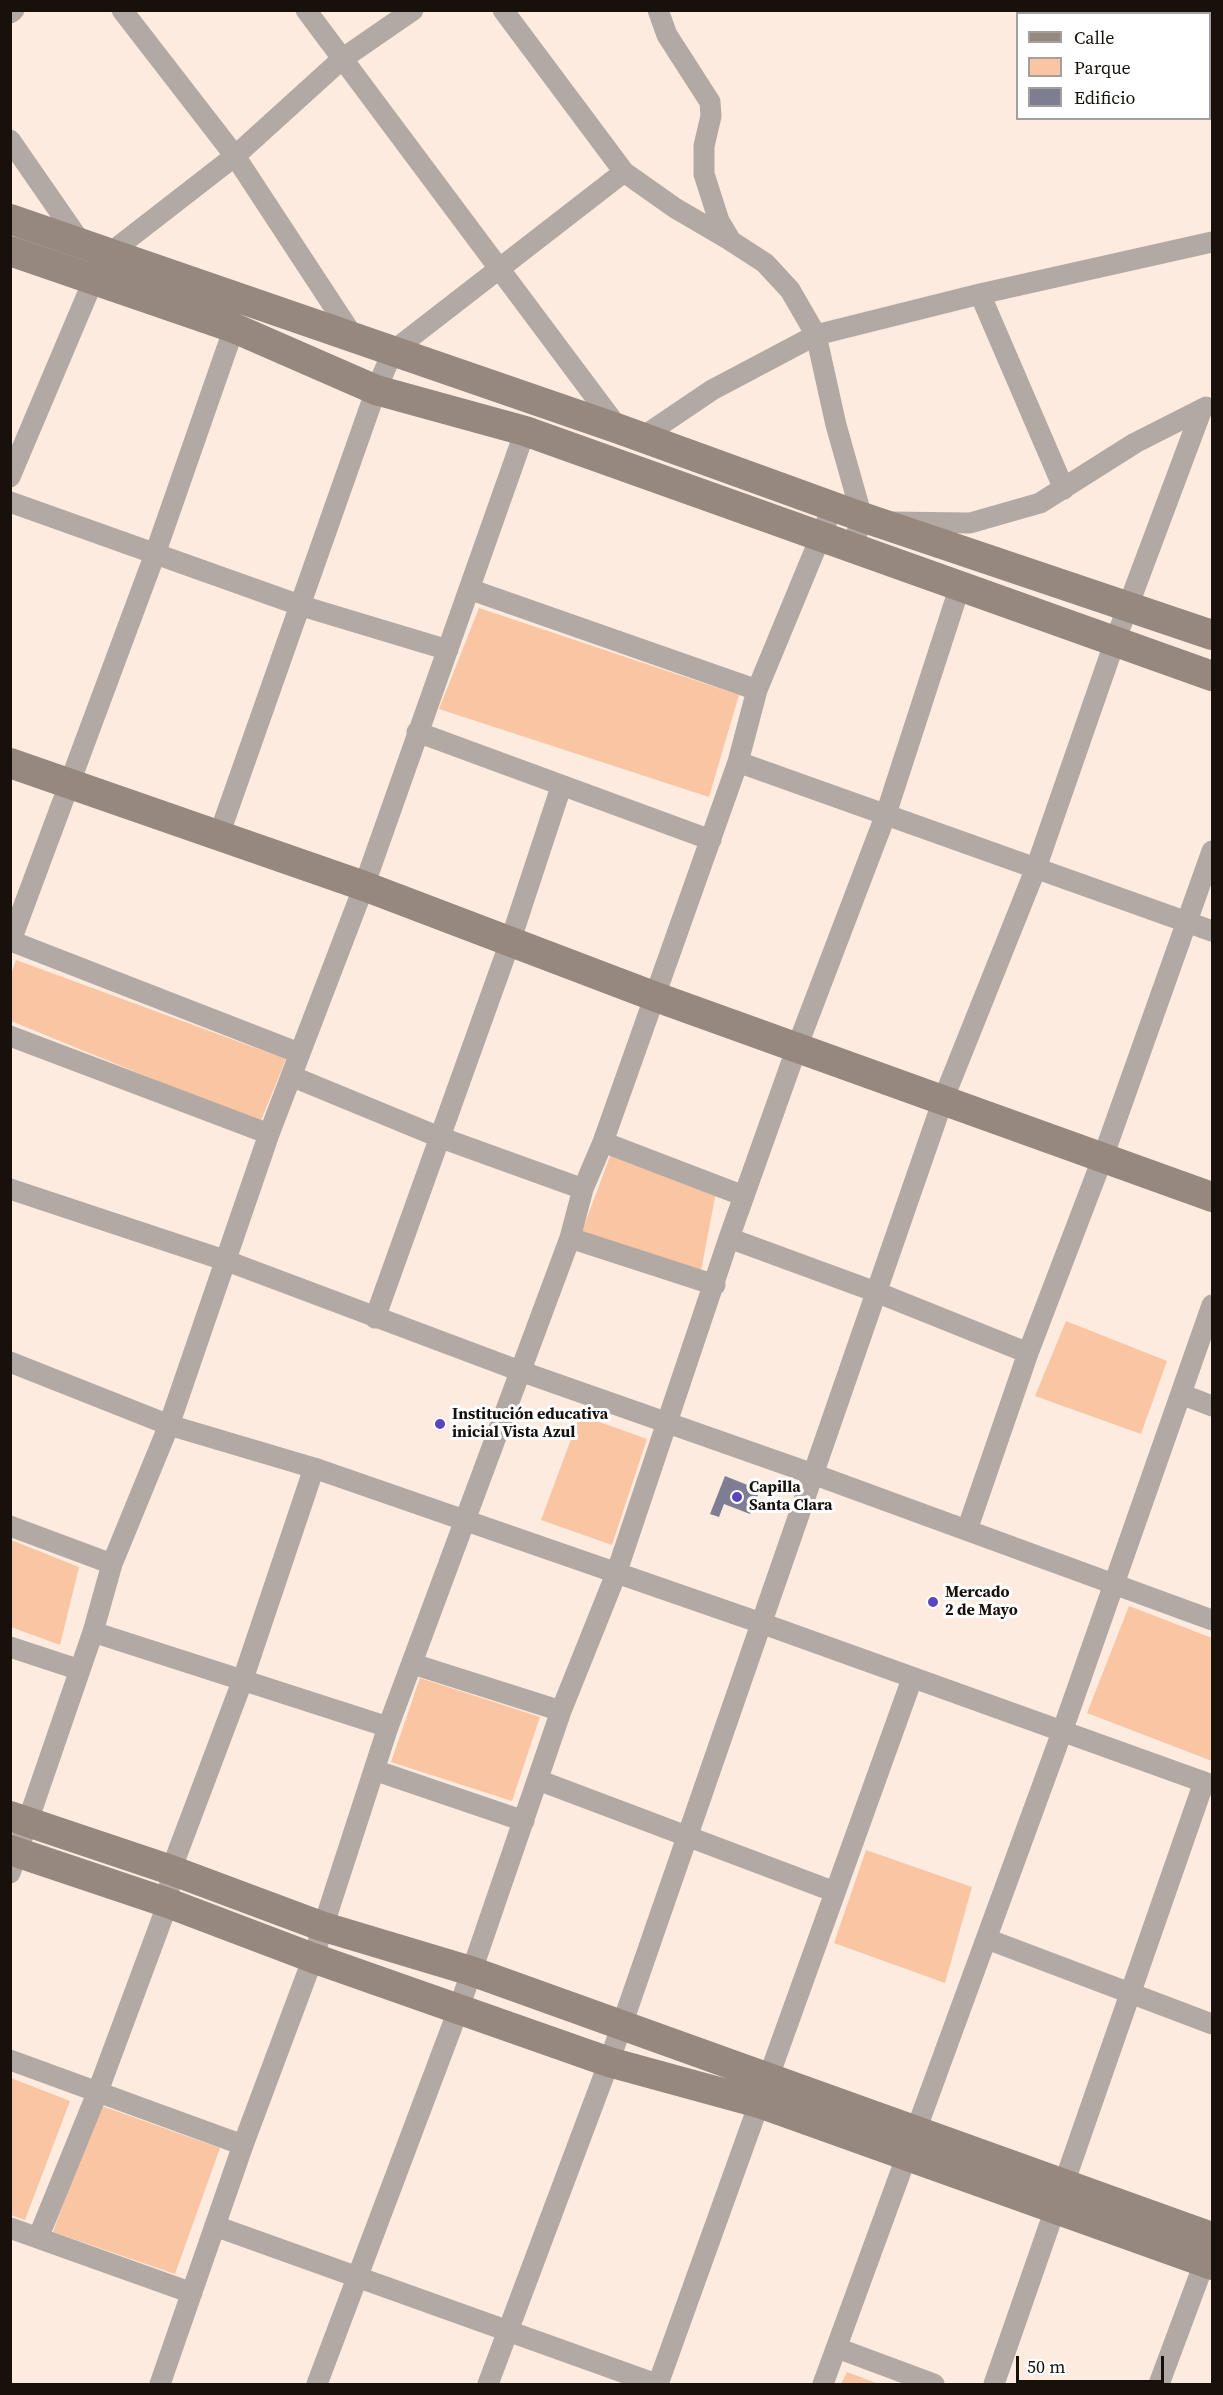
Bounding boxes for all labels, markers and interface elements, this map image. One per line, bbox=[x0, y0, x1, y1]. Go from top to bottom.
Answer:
legend bbox=[1016, 12, 1211, 120]
text: Calle bbox=[1074, 25, 1114, 50]
text: Parque bbox=[1074, 55, 1131, 80]
text: Edificio bbox=[1074, 85, 1135, 110]
place label: Institución educativa inicial Vista Azul bbox=[452, 1405, 608, 1443]
marker: Institución educativa inicial Vista Azul bbox=[433, 1417, 447, 1431]
place label: Capilla Santa Clara bbox=[749, 1478, 833, 1516]
marker: Capilla Santa Clara bbox=[730, 1490, 744, 1504]
place label: Mercado 2 de Mayo bbox=[945, 1583, 1018, 1621]
marker: Mercado 2 de Mayo bbox=[926, 1595, 940, 1609]
scale bar bbox=[1019, 2344, 1168, 2382]
text: 50 m bbox=[1027, 2354, 1065, 2379]

